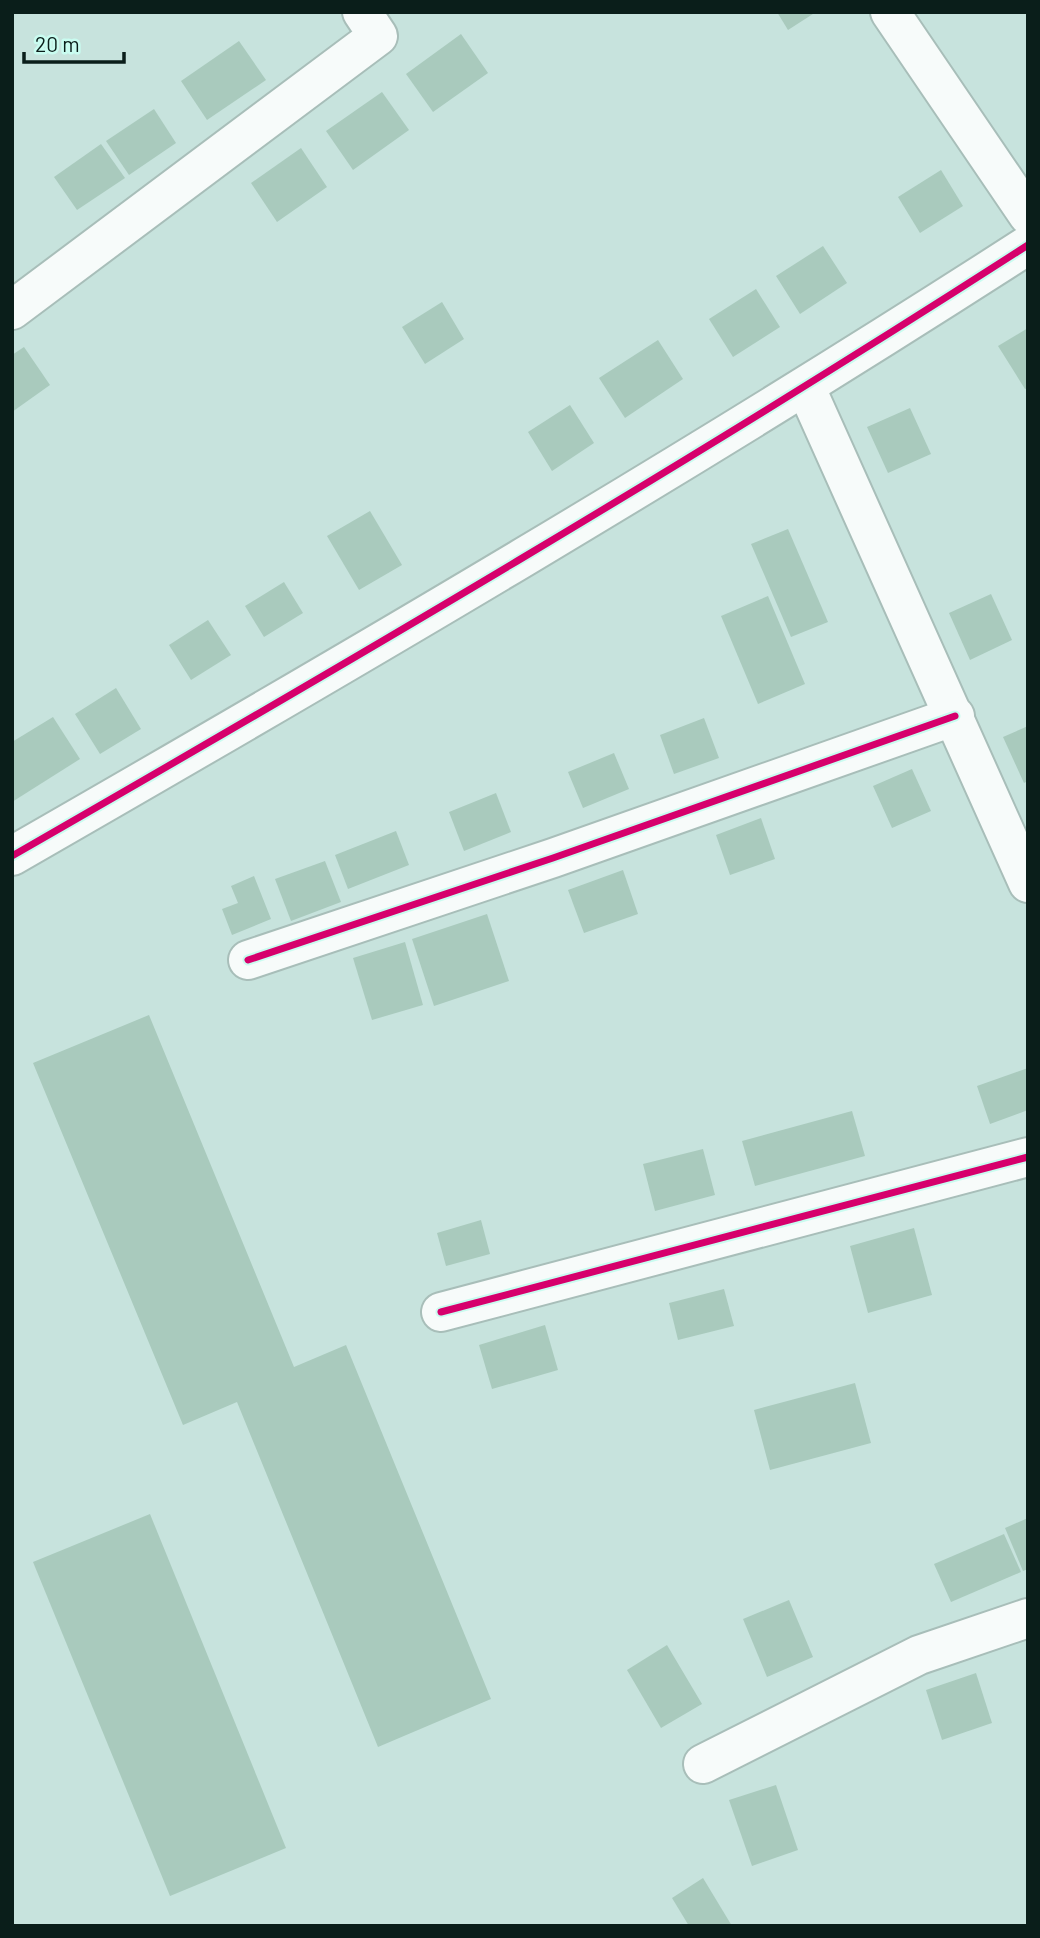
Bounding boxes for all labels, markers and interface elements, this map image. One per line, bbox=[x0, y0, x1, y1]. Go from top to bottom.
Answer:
scale bar bbox=[24, 21, 124, 65]
text: 20 m bbox=[35, 31, 80, 56]

